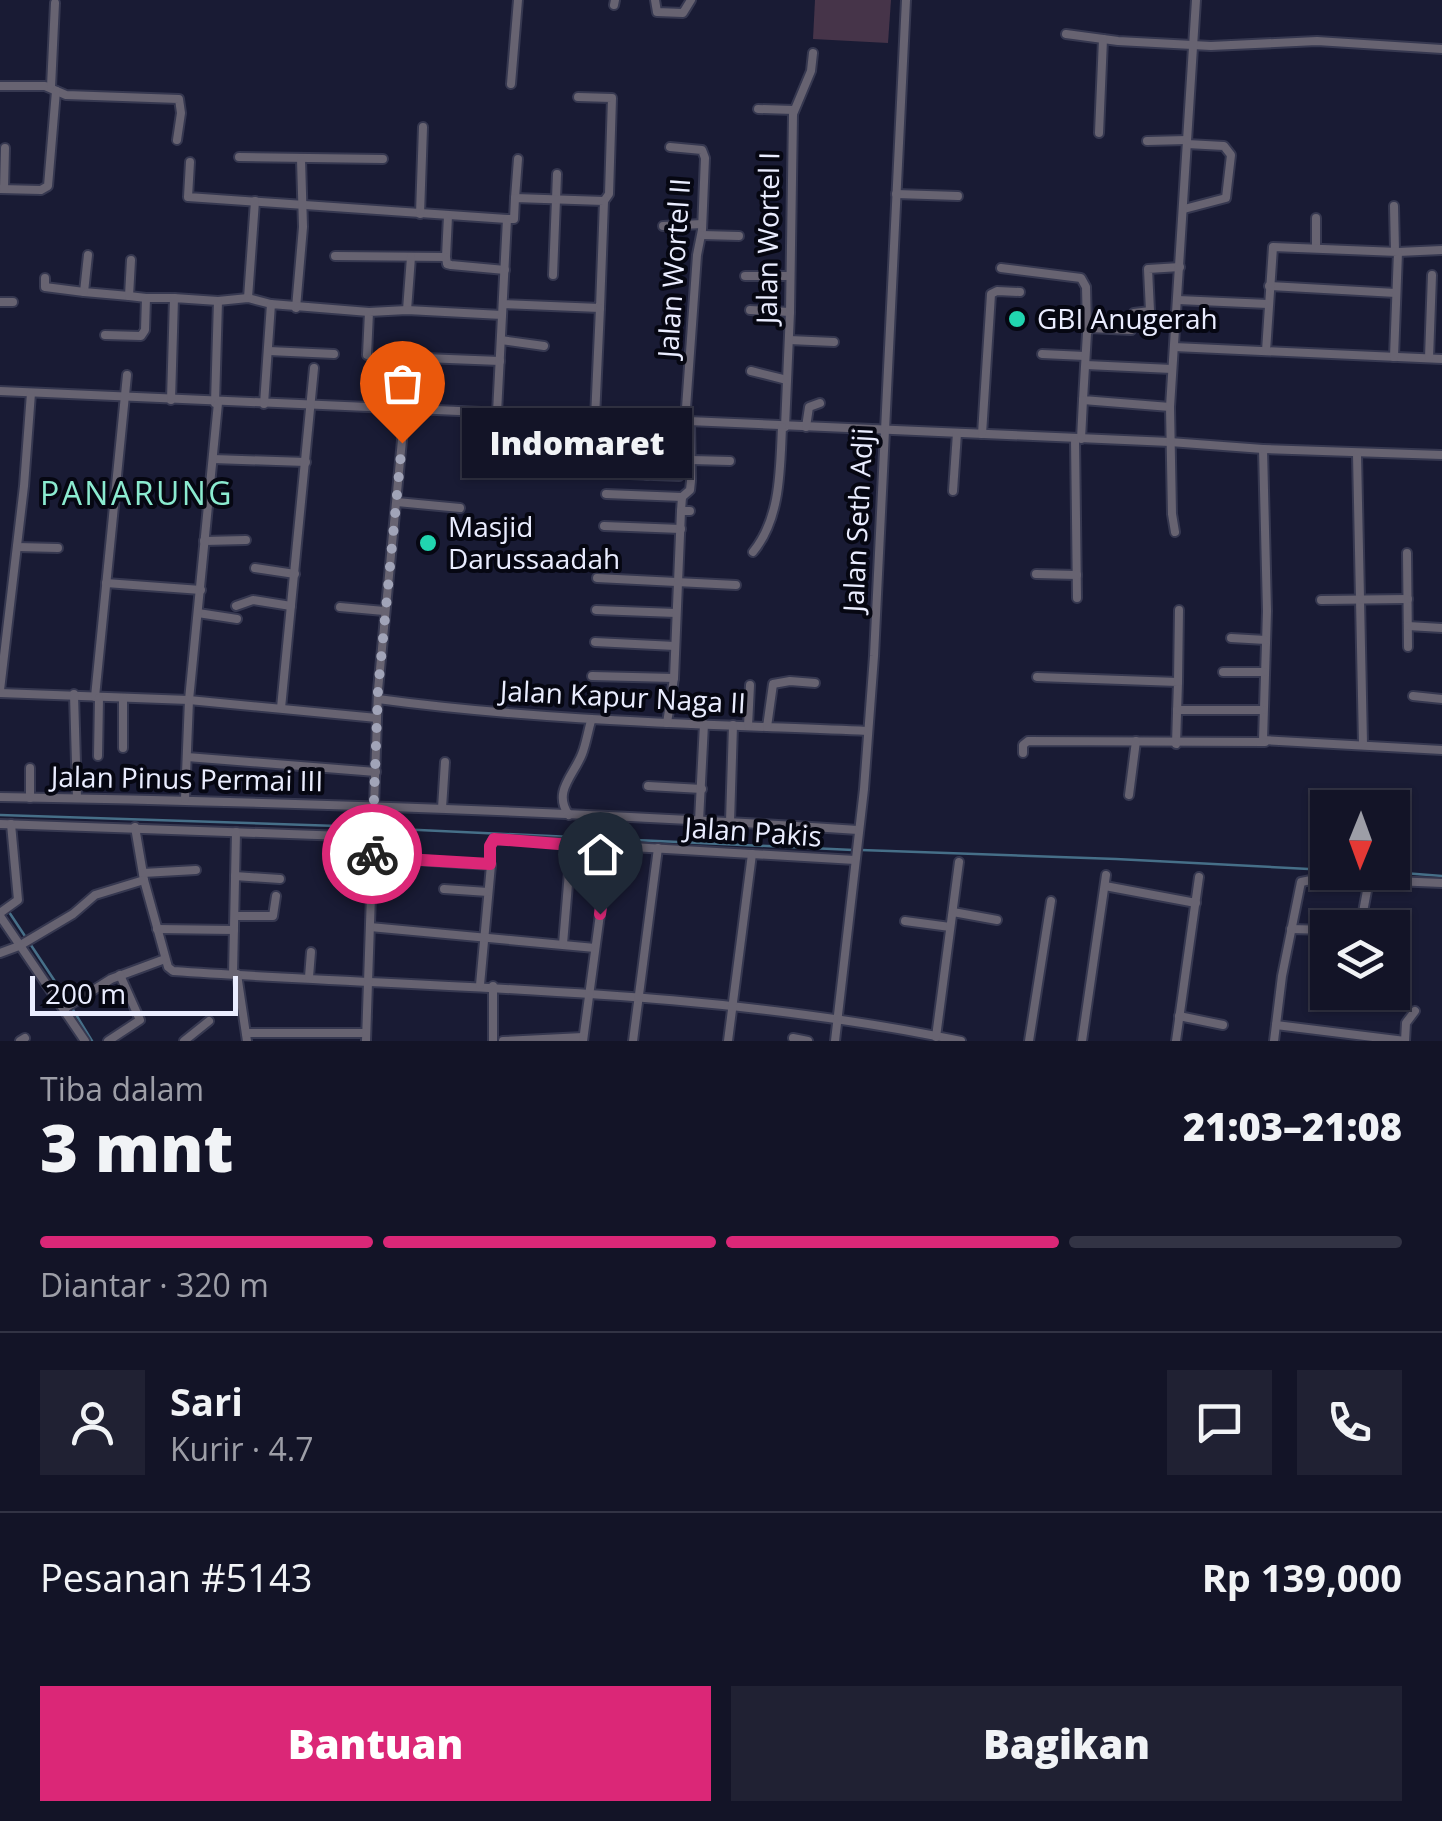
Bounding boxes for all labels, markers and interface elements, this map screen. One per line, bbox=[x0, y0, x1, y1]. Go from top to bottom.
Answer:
street label: Jalan Wortel I bbox=[746, 152, 787, 327]
street label: Jalan Wortel II bbox=[648, 177, 698, 362]
place label: GBI Anugerah bbox=[1037, 299, 1218, 337]
marker: GBI Anugerah bbox=[1006, 308, 1028, 330]
pin bbox=[360, 341, 445, 444]
icon: bag bbox=[375, 356, 430, 411]
callout: Indomaret bbox=[462, 408, 692, 478]
text: Indomaret bbox=[490, 421, 665, 464]
street label: Jalan Seth Adji bbox=[833, 427, 881, 616]
district label: PANARUNG bbox=[40, 471, 234, 514]
place label: Masjid Darussaadah bbox=[448, 507, 620, 577]
marker: Masjid Darussaadah bbox=[417, 532, 439, 554]
street label: Jalan Kapur Naga II bbox=[496, 670, 747, 721]
street label: Jalan Pinus Permai III bbox=[48, 757, 323, 799]
north arrow bbox=[1310, 790, 1410, 890]
map controls bbox=[1310, 790, 1410, 1010]
courier bbox=[322, 804, 422, 904]
street label: Jalan Pakis bbox=[680, 807, 823, 855]
pin bbox=[558, 812, 643, 915]
icon: bike bbox=[345, 827, 400, 882]
icon: home bbox=[573, 827, 628, 882]
button: layers bbox=[1310, 910, 1410, 1010]
scale bar bbox=[30, 971, 238, 1016]
text: 200 m bbox=[45, 974, 126, 1012]
text: Tiba dalam bbox=[40, 1067, 204, 1110]
text: 21:03–21:08 bbox=[1183, 1100, 1402, 1152]
text: 3 mnt bbox=[40, 1103, 233, 1191]
text: Diantar · 320 m bbox=[40, 1263, 269, 1306]
button: person bbox=[40, 1370, 145, 1475]
button: chat bbox=[1167, 1370, 1272, 1475]
button: phone bbox=[1297, 1370, 1402, 1475]
text: Sari bbox=[170, 1375, 243, 1427]
text: Kurir · 4.7 bbox=[170, 1427, 313, 1470]
text: Pesanan #5143 bbox=[40, 1551, 312, 1603]
text: Rp 139,000 bbox=[1202, 1551, 1402, 1603]
button: Bantuan bbox=[40, 1686, 711, 1801]
button: Bagikan bbox=[731, 1686, 1402, 1801]

